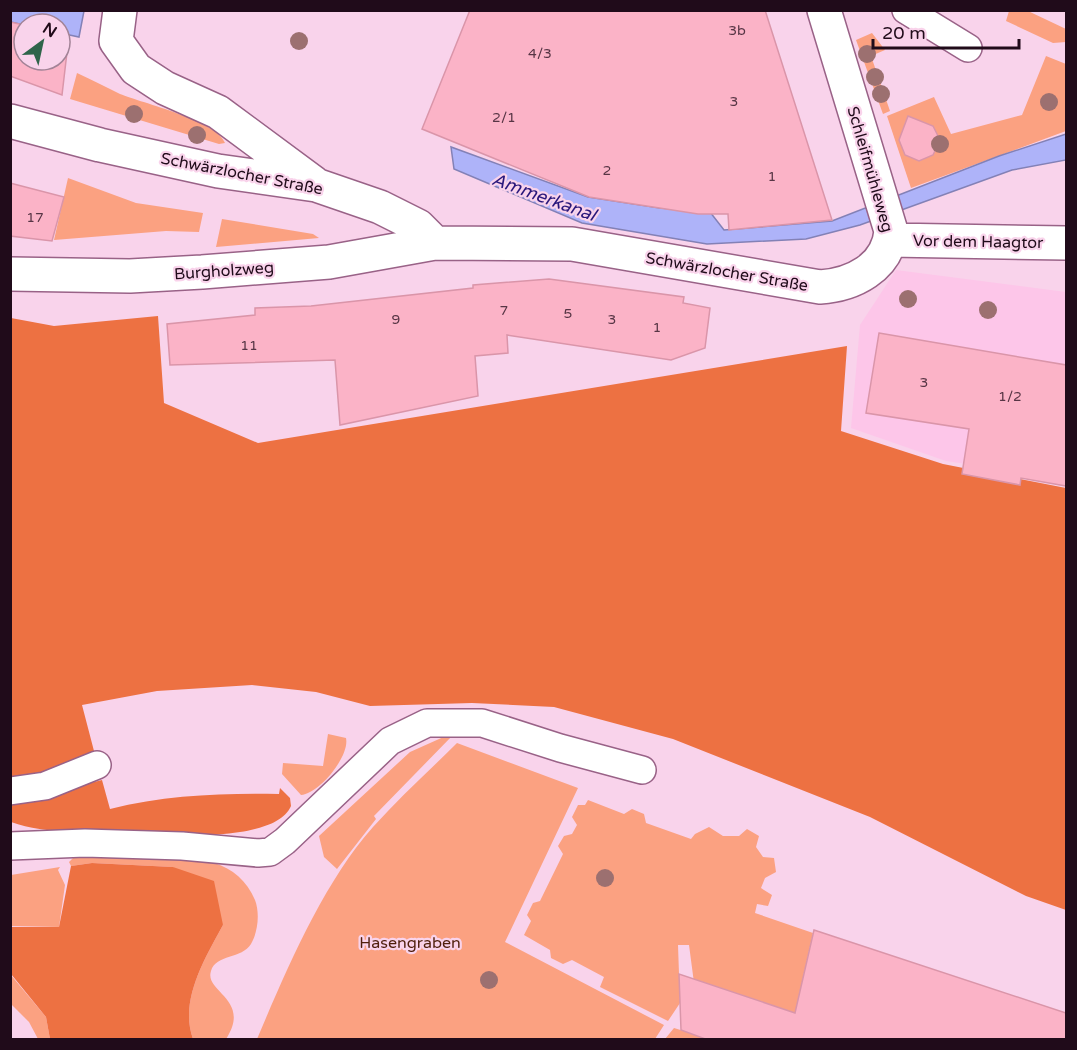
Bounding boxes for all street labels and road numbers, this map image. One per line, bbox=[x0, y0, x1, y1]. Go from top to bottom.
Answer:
street label: Schleifmühleweg bbox=[843, 104, 898, 235]
street label: Schwärzlocher Straße bbox=[159, 148, 324, 199]
street label: Vor dem Haagtor bbox=[913, 231, 1044, 253]
street label: Schwärzlocher Straße bbox=[644, 248, 810, 296]
street label: Burgholzweg bbox=[174, 258, 275, 284]

